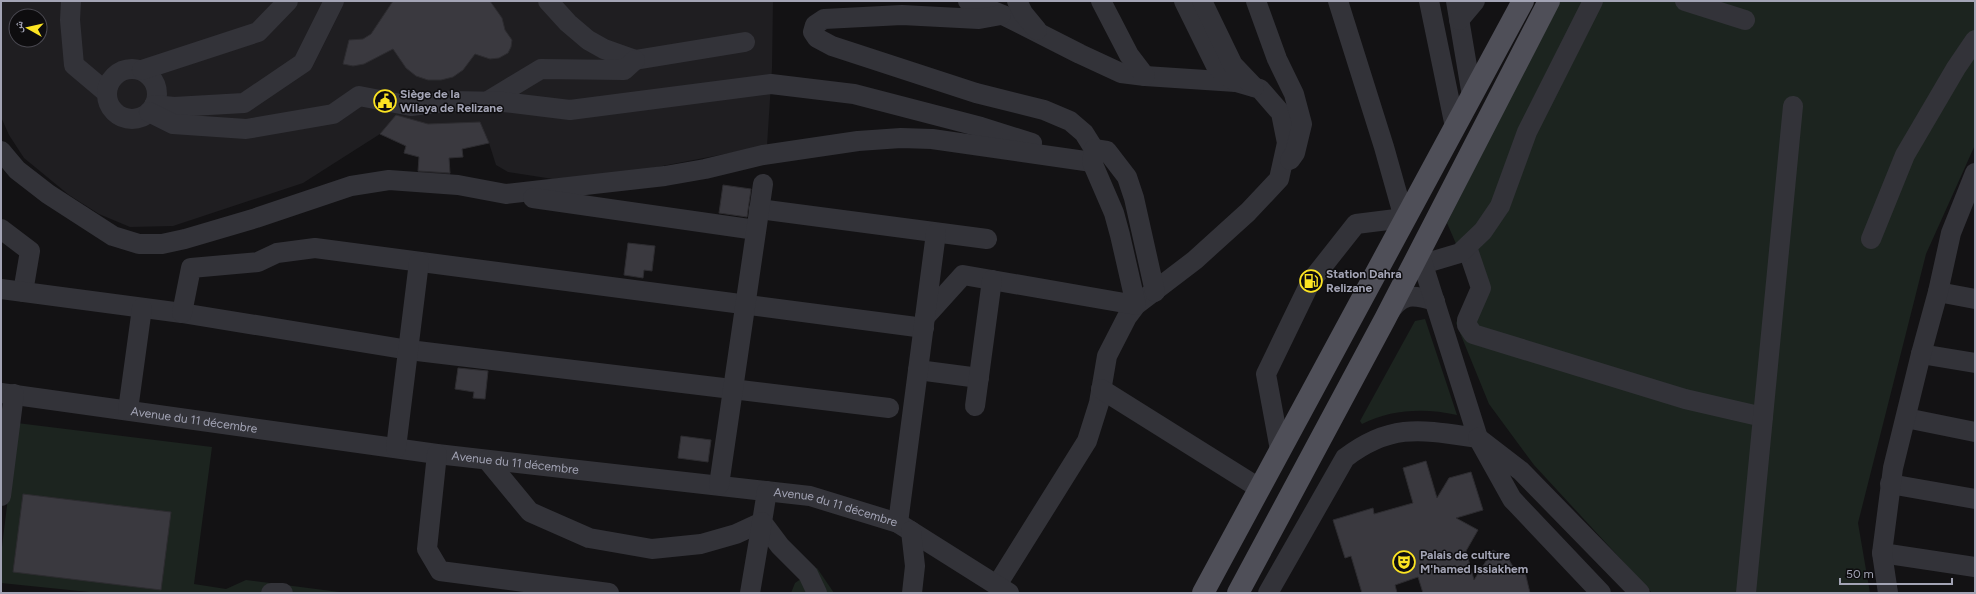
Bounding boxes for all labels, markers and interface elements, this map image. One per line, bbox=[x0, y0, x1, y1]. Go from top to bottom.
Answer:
north arrow bbox=[8, 8, 48, 48]
text: ش bbox=[11, 20, 27, 34]
place label: Siège de la Wilaya de Relizane bbox=[400, 87, 503, 115]
public building icon: Siège de la Wilaya de Relizane bbox=[372, 88, 398, 114]
place label: Station Dahra Relizane bbox=[1326, 267, 1402, 295]
fuel station icon: Station Dahra Relizane bbox=[1298, 268, 1324, 294]
street label: Avenue du 11 décembre bbox=[130, 404, 259, 436]
street label: Avenue du 11 décembre bbox=[451, 449, 580, 477]
street label: Avenue du 11 décembre bbox=[773, 485, 900, 530]
place label: Palais de culture M'hamed Issiakhem bbox=[1420, 548, 1528, 576]
theatre icon: Palais de culture M'hamed Issiakhem bbox=[1391, 549, 1417, 575]
scale bar bbox=[1840, 560, 1952, 586]
text: 50 m bbox=[1846, 567, 1874, 581]

